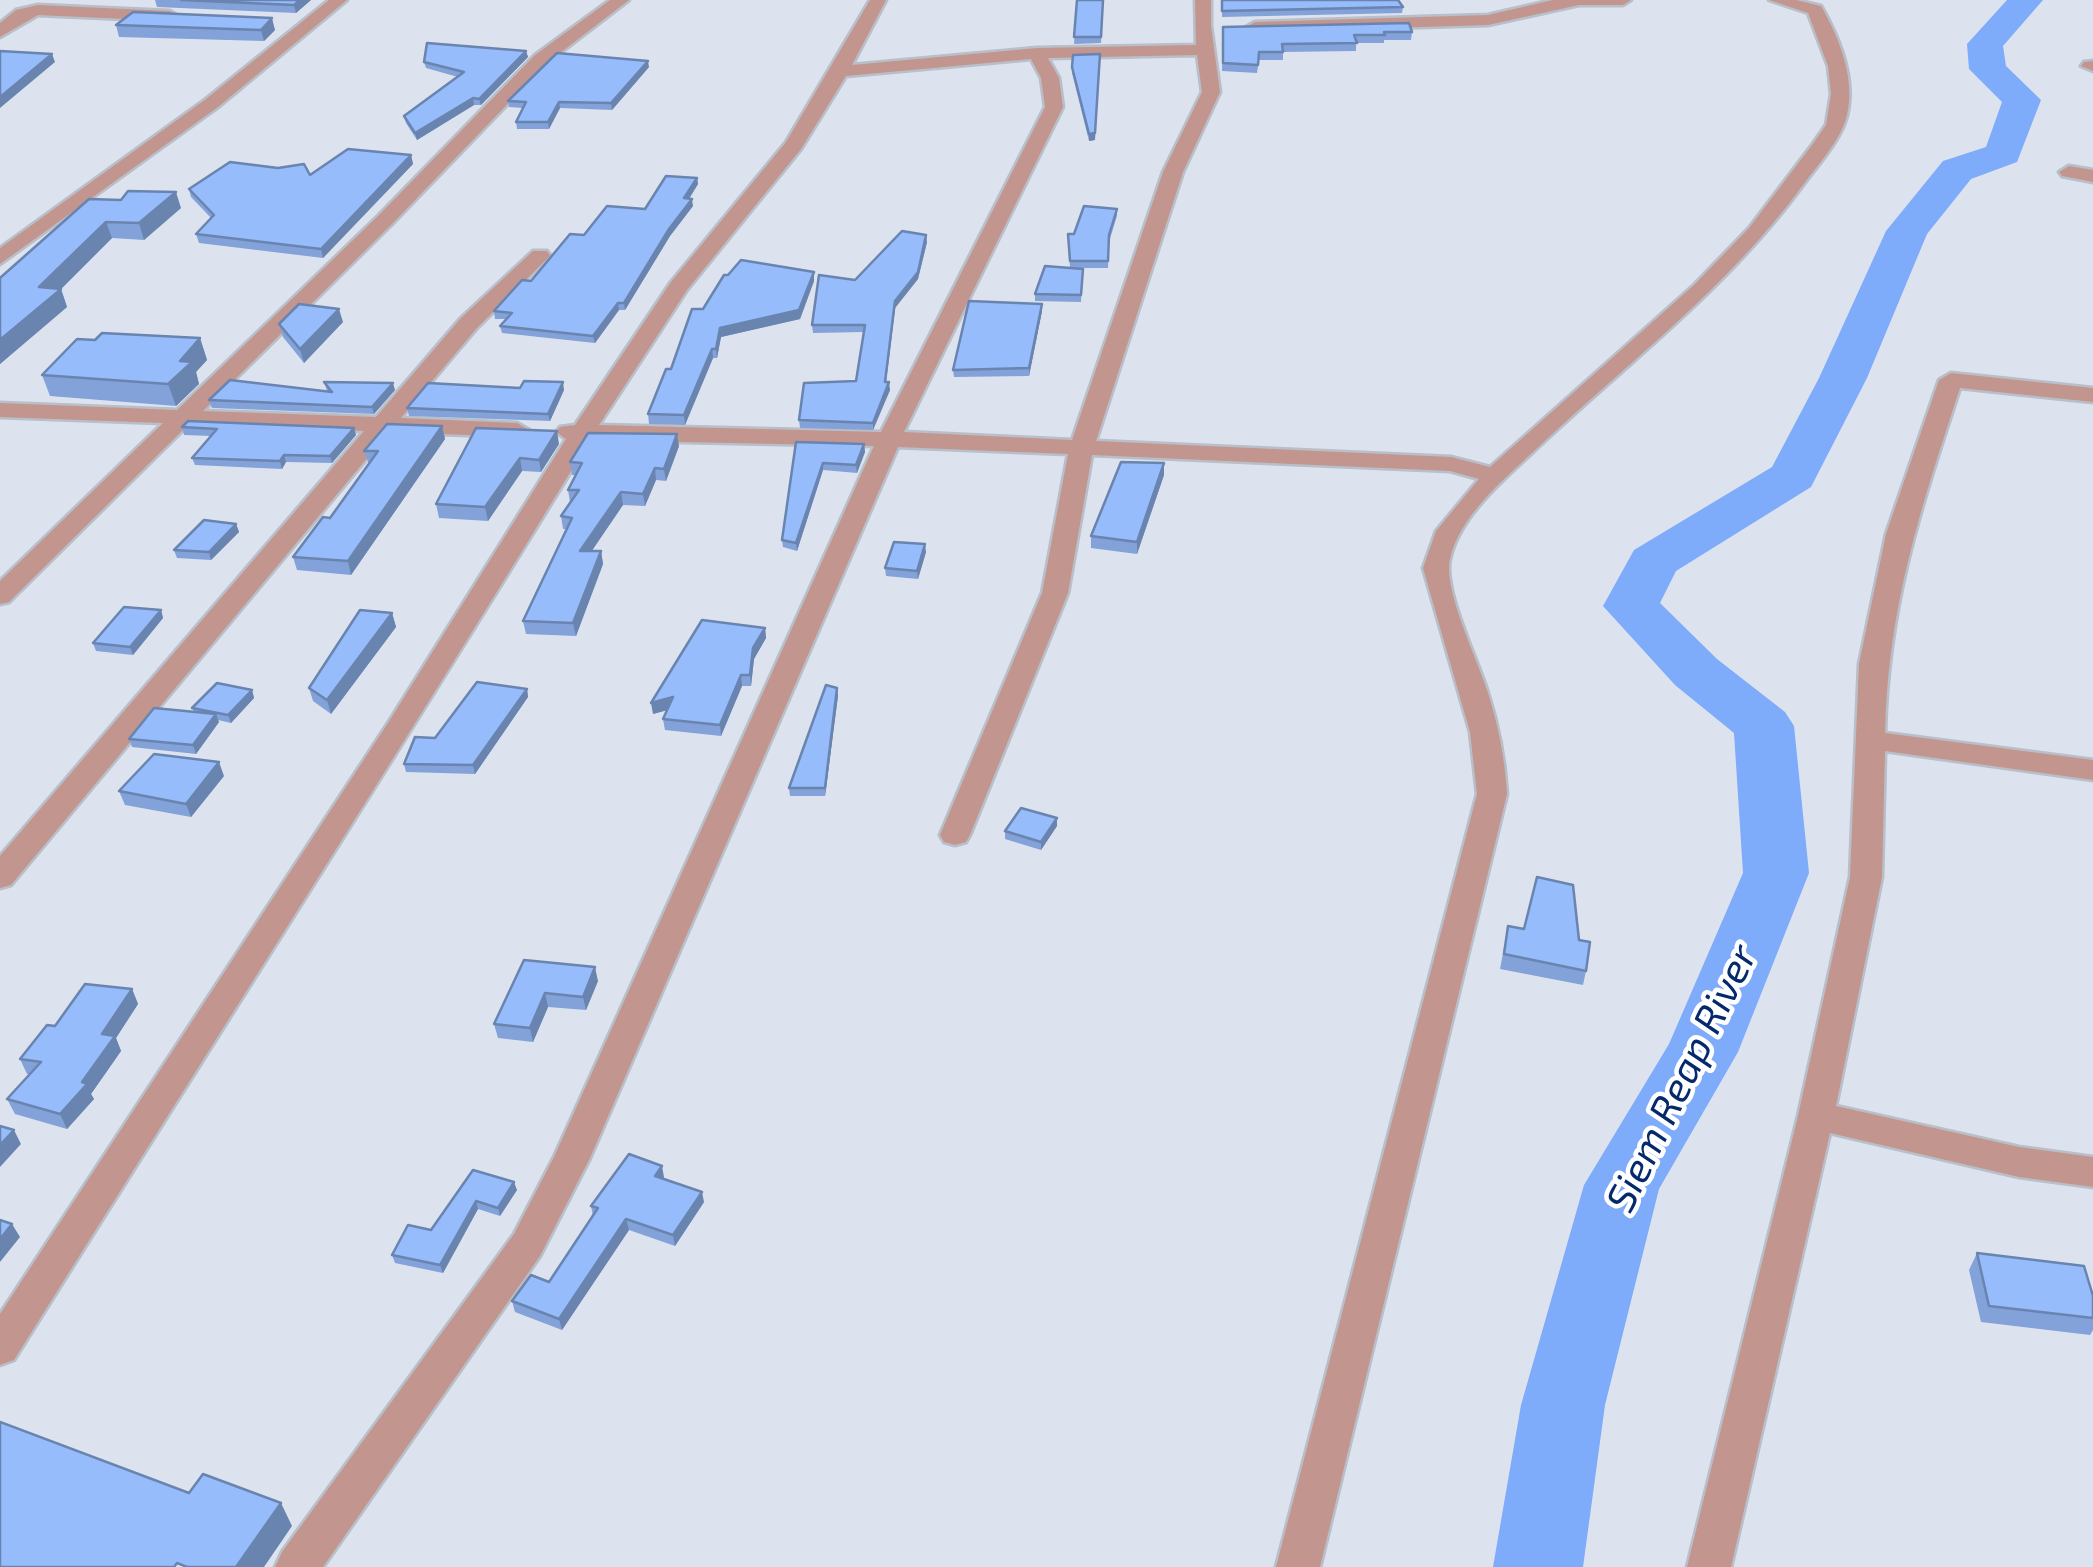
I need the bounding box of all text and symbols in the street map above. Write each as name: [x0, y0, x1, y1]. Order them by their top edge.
water label: Siem Reap River: [1597, 936, 1767, 1220]

